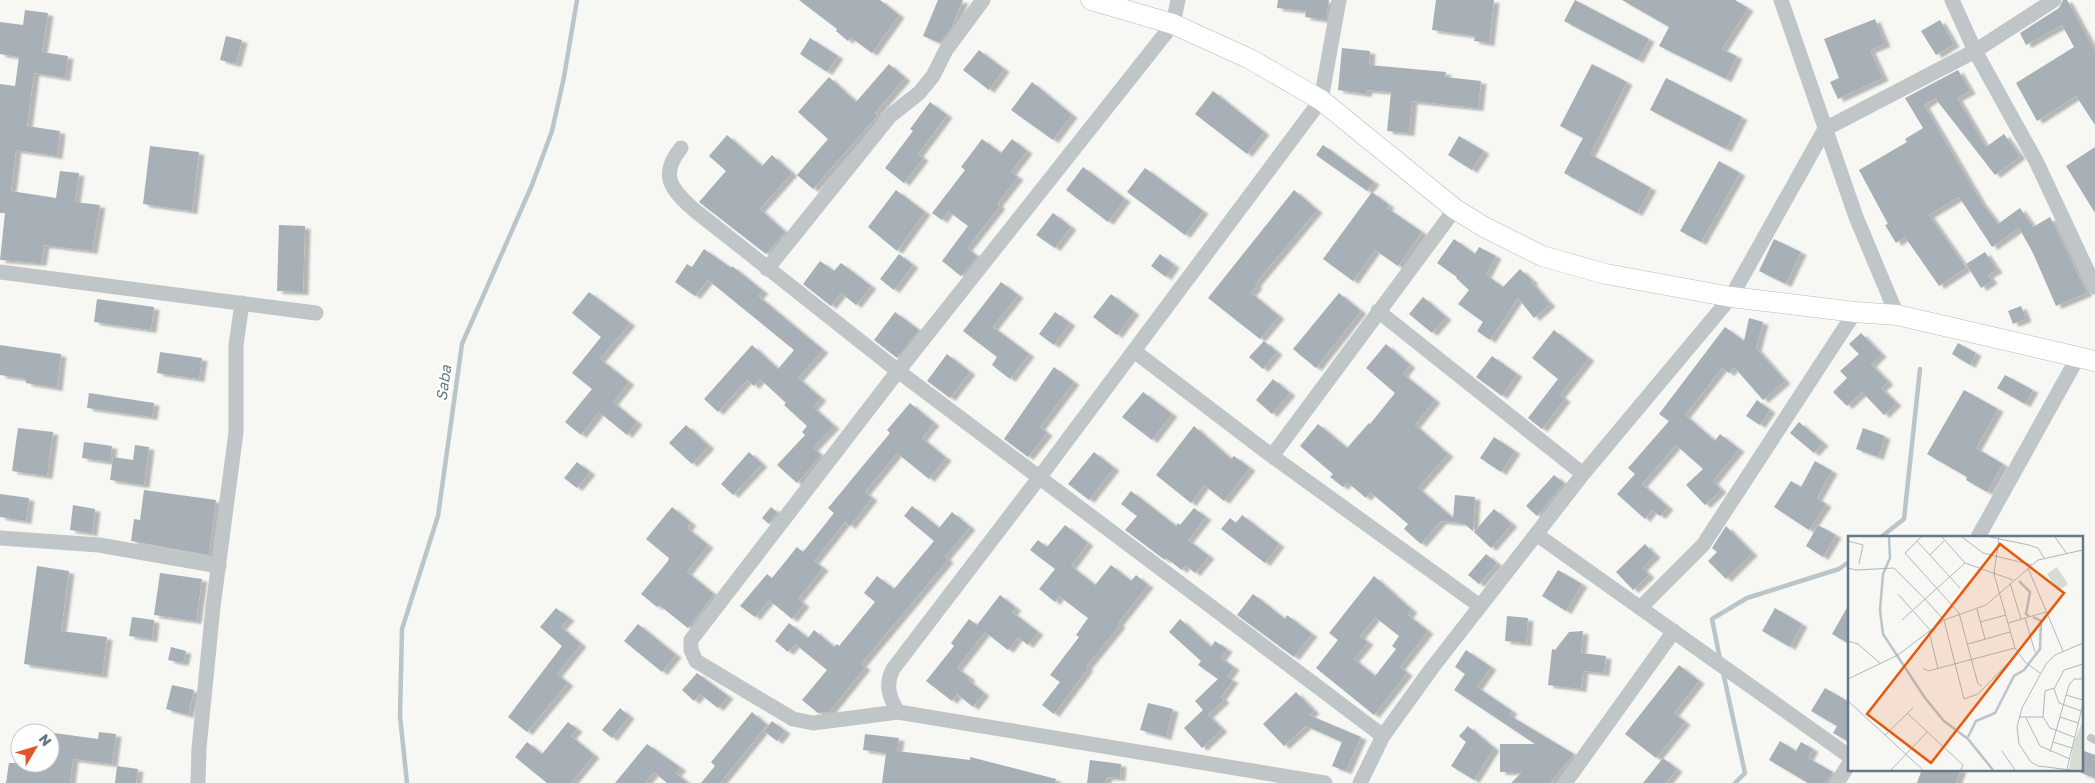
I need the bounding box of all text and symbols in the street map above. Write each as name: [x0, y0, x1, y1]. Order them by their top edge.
water label: Saba: [432, 363, 454, 402]
inset map: [1848, 536, 2082, 770]
north arrow: [10, 723, 60, 773]
text: N: [36, 730, 56, 749]

